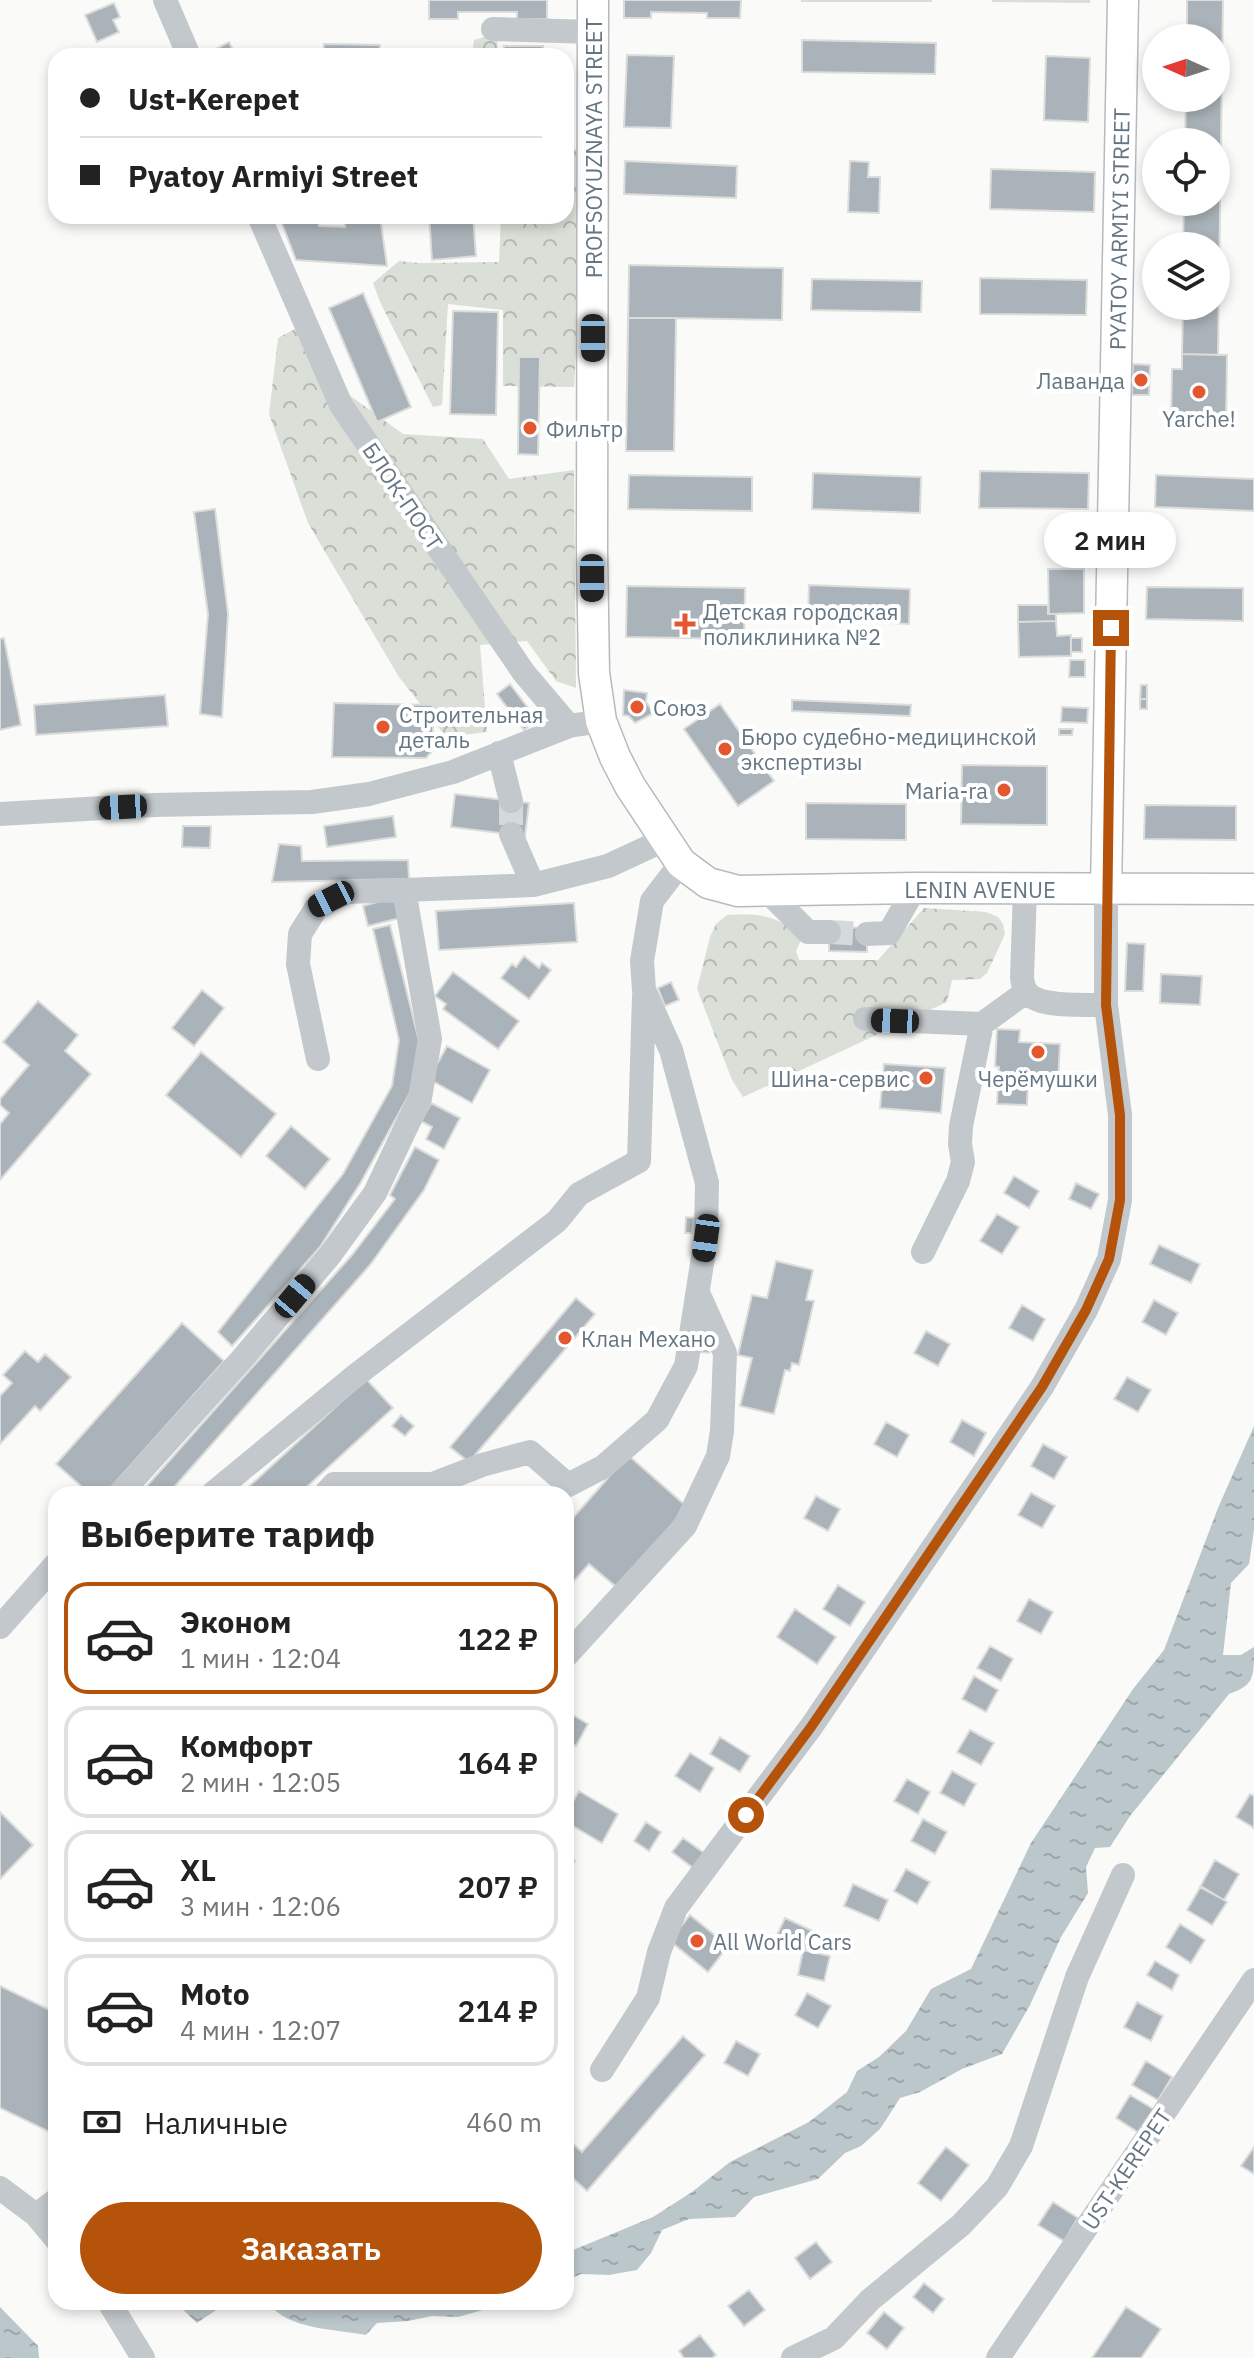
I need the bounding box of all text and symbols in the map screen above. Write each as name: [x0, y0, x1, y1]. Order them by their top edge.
street label: PROFSOYUZNAYA STREET: [579, 17, 608, 278]
north arrow: [1142, 24, 1230, 112]
map controls: [1142, 24, 1230, 320]
text: Ust-Kerepet: [128, 79, 299, 118]
street label: PYATOY ARMIYI STREET: [1102, 107, 1136, 350]
button: locate: [1142, 128, 1230, 216]
text: Pyatoy Armiyi Street: [128, 156, 418, 195]
button: layers: [1142, 232, 1230, 320]
car: [581, 314, 605, 362]
place label: Лаванда: [1036, 366, 1125, 395]
marker: Лаванда: [1132, 371, 1150, 389]
marker: Yarche!: [1190, 383, 1208, 401]
place label: Yarche!: [1162, 404, 1236, 433]
place label: Фильтр: [546, 414, 623, 443]
marker: Фильтр: [521, 419, 539, 437]
street label: БЛОК-ПОСТ: [356, 437, 450, 556]
callout: 2 мин: [1045, 512, 1177, 568]
text: 2 мин: [1074, 523, 1146, 557]
car: [580, 554, 604, 602]
place label: Детская городская поликлиника №2: [703, 597, 899, 651]
route end: [1093, 610, 1129, 646]
marker: Детская городская поликлиника №2: [674, 613, 696, 635]
place label: Союз: [653, 693, 707, 722]
marker: Союз: [628, 698, 646, 716]
place label: Строительная деталь: [399, 700, 544, 754]
marker: Строительная деталь: [374, 718, 392, 736]
place label: Бюро судебно-медицинской экспертизы: [741, 722, 1037, 776]
marker: Бюро судебно-медицинской экспертизы: [716, 740, 734, 758]
place label: Maria-ra: [905, 776, 988, 805]
marker: Maria-ra: [995, 781, 1013, 799]
car: [98, 794, 148, 820]
street label: LENIN AVENUE: [904, 875, 1056, 904]
car: [304, 877, 358, 921]
car: [871, 1008, 919, 1034]
marker: Черёмушки: [1029, 1043, 1047, 1061]
place label: Шина-сервис: [770, 1064, 910, 1093]
place label: Черёмушки: [978, 1064, 1098, 1093]
marker: Шина-сервис: [917, 1069, 935, 1087]
car: [691, 1213, 721, 1263]
car: [270, 1270, 320, 1322]
place label: Клан Механо: [581, 1324, 716, 1353]
marker: Клан Механо: [556, 1329, 574, 1347]
text: Выберите тариф: [80, 1510, 375, 1557]
icon: car: [84, 1602, 156, 1674]
text: Эконом: [180, 1602, 291, 1641]
text: 122 ₽: [457, 1619, 538, 1658]
text: 1 мин · 12:04: [180, 1641, 341, 1675]
icon: car: [84, 1726, 156, 1798]
text: Комфорт: [180, 1726, 313, 1765]
text: 164 ₽: [457, 1743, 538, 1782]
text: 2 мин · 12:05: [180, 1765, 341, 1799]
route start: [728, 1797, 764, 1833]
icon: car: [84, 1850, 156, 1922]
text: XL: [180, 1850, 216, 1889]
text: 207 ₽: [457, 1867, 538, 1906]
text: 3 мин · 12:06: [180, 1889, 341, 1923]
place label: All World Cars: [713, 1927, 852, 1956]
marker: All World Cars: [688, 1932, 706, 1950]
icon: car: [84, 1974, 156, 2046]
text: Moto: [180, 1974, 250, 2013]
text: 214 ₽: [457, 1991, 538, 2030]
text: 4 мин · 12:07: [180, 2013, 341, 2047]
icon: cash: [80, 2100, 124, 2144]
street label: UST-KEREPET: [1075, 2102, 1177, 2235]
text: Наличные: [144, 2103, 288, 2142]
text: 460 m: [466, 2105, 542, 2139]
button: Заказать: [80, 2202, 542, 2294]

